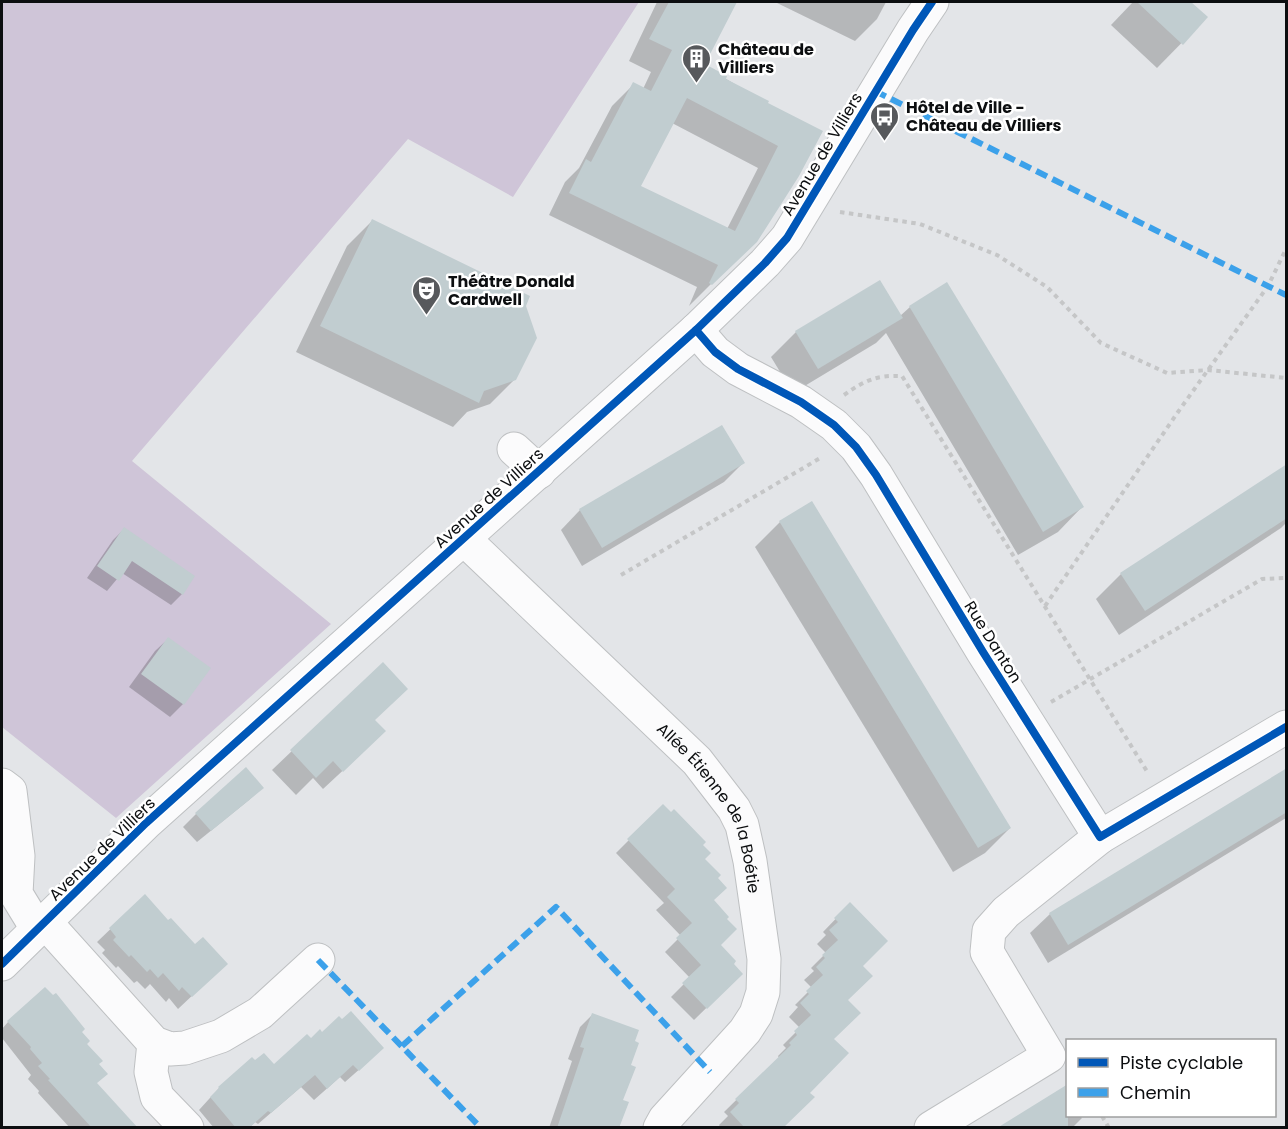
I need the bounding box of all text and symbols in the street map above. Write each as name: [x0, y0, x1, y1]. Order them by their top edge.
place label: Château de Villiers: [718, 38, 814, 79]
building icon: Château de Villiers: [681, 42, 713, 84]
street label: Avenue de Villiers: [776, 88, 868, 220]
place label: Hôtel de Ville - Château de Villiers: [906, 96, 1062, 137]
bus stop icon: Hôtel de Ville - Château de Villiers: [869, 100, 901, 142]
place label: Théâtre Donald Cardwell: [448, 270, 575, 311]
theatre icon: Théâtre Donald Cardwell: [411, 274, 443, 316]
street label: Avenue de Villiers: [429, 443, 549, 553]
street label: Rue Danton: [959, 597, 1027, 687]
street label: Allée Étienne de la Boétie: [652, 717, 766, 895]
street label: Avenue de Villiers: [44, 792, 160, 906]
legend: [1066, 1039, 1276, 1117]
text: Piste cyclable: [1120, 1050, 1243, 1075]
text: Chemin: [1120, 1080, 1191, 1105]

